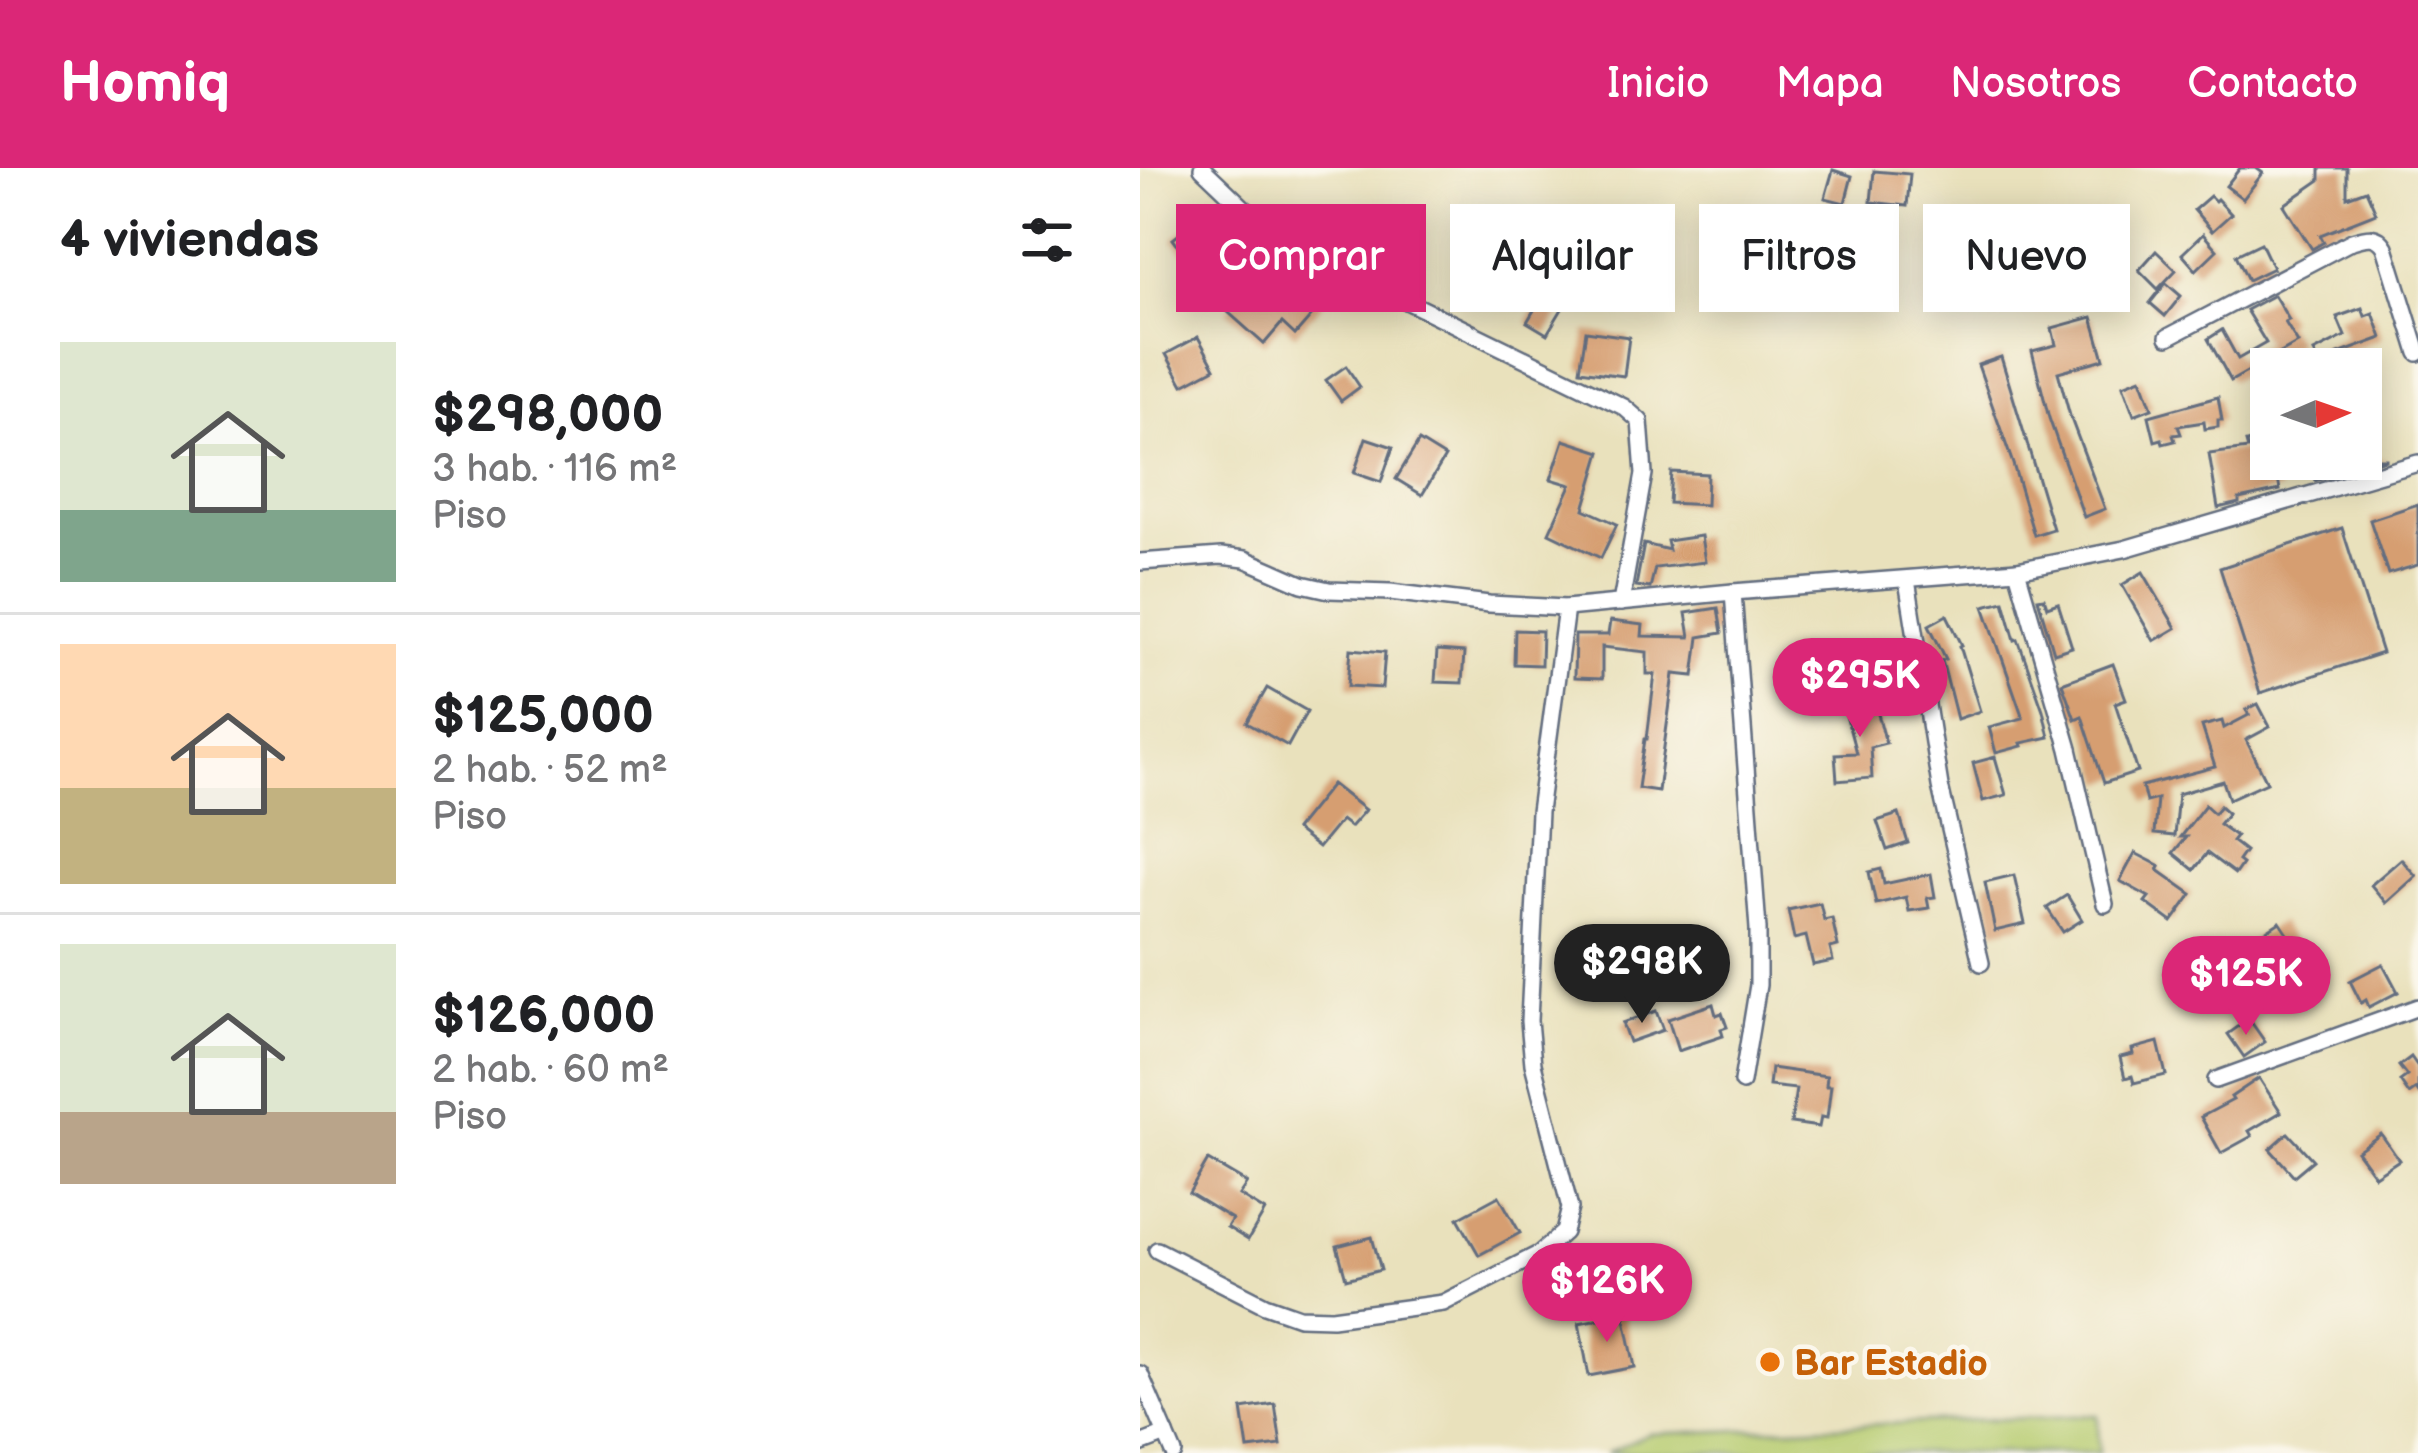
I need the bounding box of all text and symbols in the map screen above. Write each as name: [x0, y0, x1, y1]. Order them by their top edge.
text: Homiq: [60, 50, 230, 118]
text: Inicio: [1607, 59, 1710, 110]
text: Mapa: [1776, 59, 1884, 110]
text: Nosotros: [1950, 59, 2121, 110]
text: Contacto: [2187, 59, 2358, 110]
chip: Comprar: [1176, 204, 1426, 312]
chip: Alquilar: [1450, 204, 1675, 312]
chip: Filtros: [1699, 204, 1899, 312]
chip: Nuevo: [1923, 204, 2130, 312]
icon: filters: [1014, 207, 1080, 273]
text: 4 viviendas: [60, 210, 319, 271]
north arrow: [2250, 348, 2382, 480]
map controls: [2250, 348, 2382, 480]
text: $298,000: [432, 385, 663, 446]
icon: home: [156, 390, 300, 534]
text: 3 hab. · 116 m²: [432, 446, 677, 493]
text: Piso: [432, 493, 507, 540]
pin: $295K: [1776, 638, 1944, 740]
text: $295K: [1800, 653, 1920, 700]
text: $125,000: [432, 686, 654, 747]
icon: home: [156, 692, 300, 836]
text: 2 hab. · 52 m²: [432, 747, 668, 794]
text: Piso: [432, 794, 507, 841]
pin: $298K: [1558, 924, 1726, 1026]
pin: $125K: [2162, 936, 2330, 1038]
text: $298K: [1581, 939, 1703, 986]
text: $125K: [2189, 951, 2303, 998]
text: $126,000: [432, 986, 655, 1047]
icon: home: [156, 992, 300, 1136]
text: 2 hab. · 60 m²: [432, 1047, 669, 1094]
text: Piso: [432, 1094, 507, 1141]
pin: $126K: [1523, 1243, 1691, 1345]
text: $126K: [1549, 1258, 1665, 1305]
place label: Bar Estadio: [1794, 1343, 1988, 1386]
marker: Bar Estadio: [1757, 1349, 1783, 1375]

